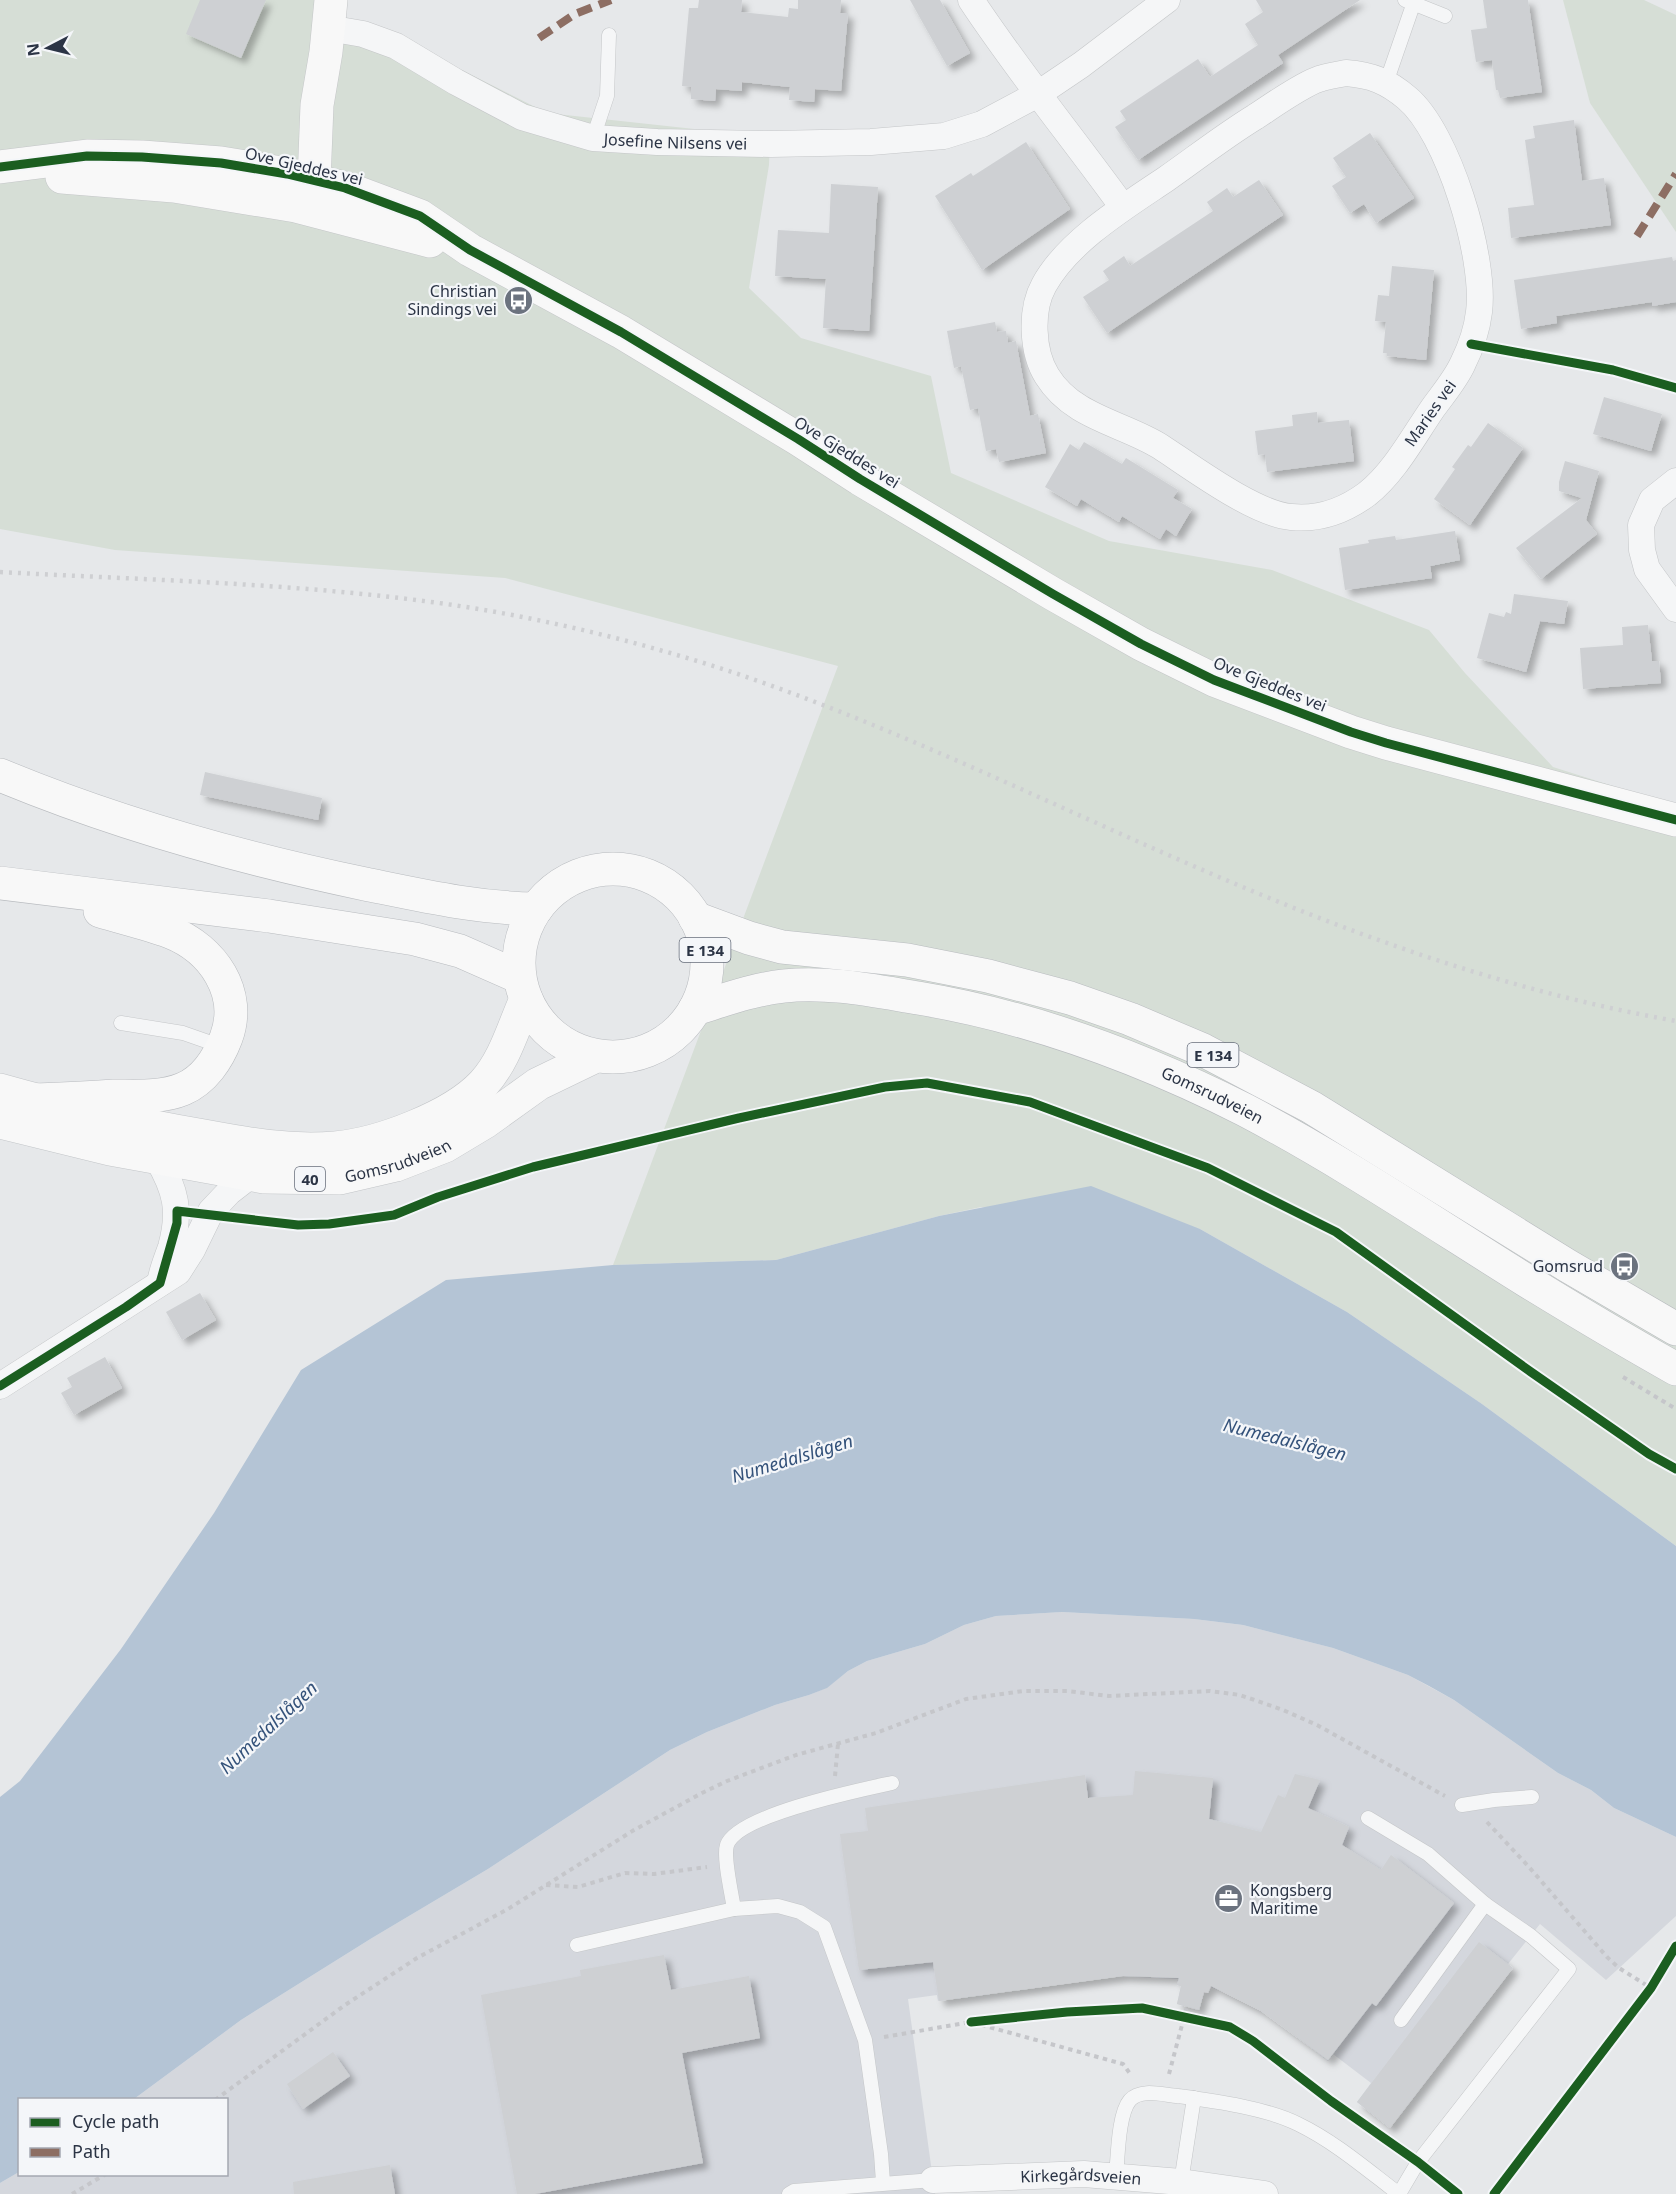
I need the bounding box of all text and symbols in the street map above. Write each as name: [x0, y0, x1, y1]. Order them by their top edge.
north arrow: [18, 18, 78, 78]
text: N: [21, 42, 45, 58]
street label: Josefine Nilsens vei: [601, 128, 748, 155]
street label: Ove Gjeddes vei: [243, 142, 365, 190]
place label: Christian Sindings vei: [407, 280, 497, 320]
bus stop icon: Christian Sindings vei: [502, 284, 534, 316]
street label: Maries vei: [1399, 375, 1461, 451]
street label: Ove Gjeddes vei: [790, 411, 904, 493]
street label: Ove Gjeddes vei: [1210, 651, 1330, 717]
road number: E 134: [680, 938, 730, 962]
road number: E 134: [1188, 1043, 1238, 1067]
street label: Gomsrudveien: [1158, 1061, 1267, 1129]
street label: Gomsrudveien: [342, 1134, 455, 1188]
road number: 40: [295, 1167, 325, 1191]
bus stop icon: Gomsrud: [1608, 1250, 1640, 1282]
place label: Gomsrud: [1533, 1255, 1603, 1277]
water label: Numedalslågen: [1221, 1412, 1349, 1466]
water label: Numedalslågen: [728, 1428, 856, 1488]
water label: Numedalslågen: [214, 1675, 322, 1779]
place label: Kongsberg Maritime: [1250, 1879, 1332, 1919]
office icon: Kongsberg Maritime: [1213, 1883, 1245, 1915]
legend: [18, 2098, 228, 2176]
text: Cycle path: [72, 2109, 159, 2133]
text: Path: [72, 2139, 111, 2163]
street label: Kirkegårdsveien: [1020, 2163, 1142, 2190]

